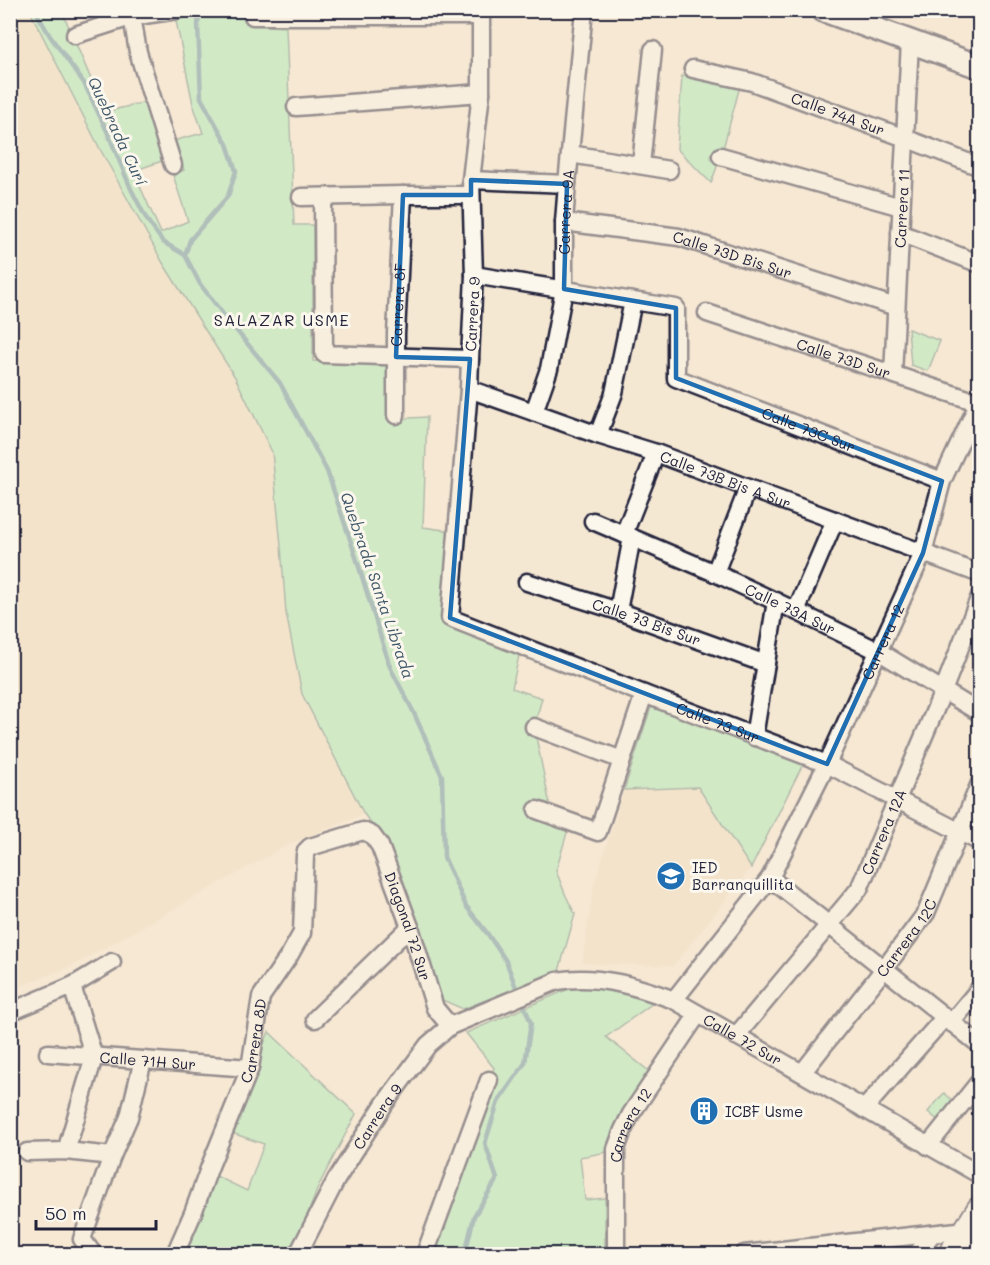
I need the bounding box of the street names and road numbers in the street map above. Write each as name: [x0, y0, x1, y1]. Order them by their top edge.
street label: Calle 74A Sur: [788, 87, 888, 140]
street label: Carrera 9A: [554, 168, 578, 255]
street label: Carrera 11: [889, 168, 914, 248]
street label: Calle 73D Bis Sur: [672, 226, 795, 283]
street label: Carrera 8F: [386, 263, 410, 347]
street label: Carrera 9: [460, 276, 484, 352]
street label: Calle 73D Sur: [794, 333, 894, 383]
street label: Calle 73C Sur: [759, 402, 858, 457]
street label: Calle 73B Bis A Sur: [657, 445, 794, 513]
street label: Calle 73A Sur: [742, 578, 839, 639]
street label: Calle 73 Bis Sur: [590, 593, 704, 650]
street label: Carrera 12: [857, 601, 909, 683]
street label: Calle 73 Sur: [673, 697, 763, 747]
street label: Carrera 12A: [856, 786, 910, 878]
street label: Diagonal 72 Sur: [380, 869, 436, 983]
street label: Carrera 12C: [872, 895, 941, 981]
street label: Carrera 8D: [235, 997, 271, 1086]
street label: Calle 72 Sur: [700, 1009, 786, 1070]
street label: Calle 71H Sur: [99, 1047, 197, 1074]
street label: Carrera 9: [348, 1079, 406, 1153]
street label: Carrera 12: [606, 1084, 656, 1163]

